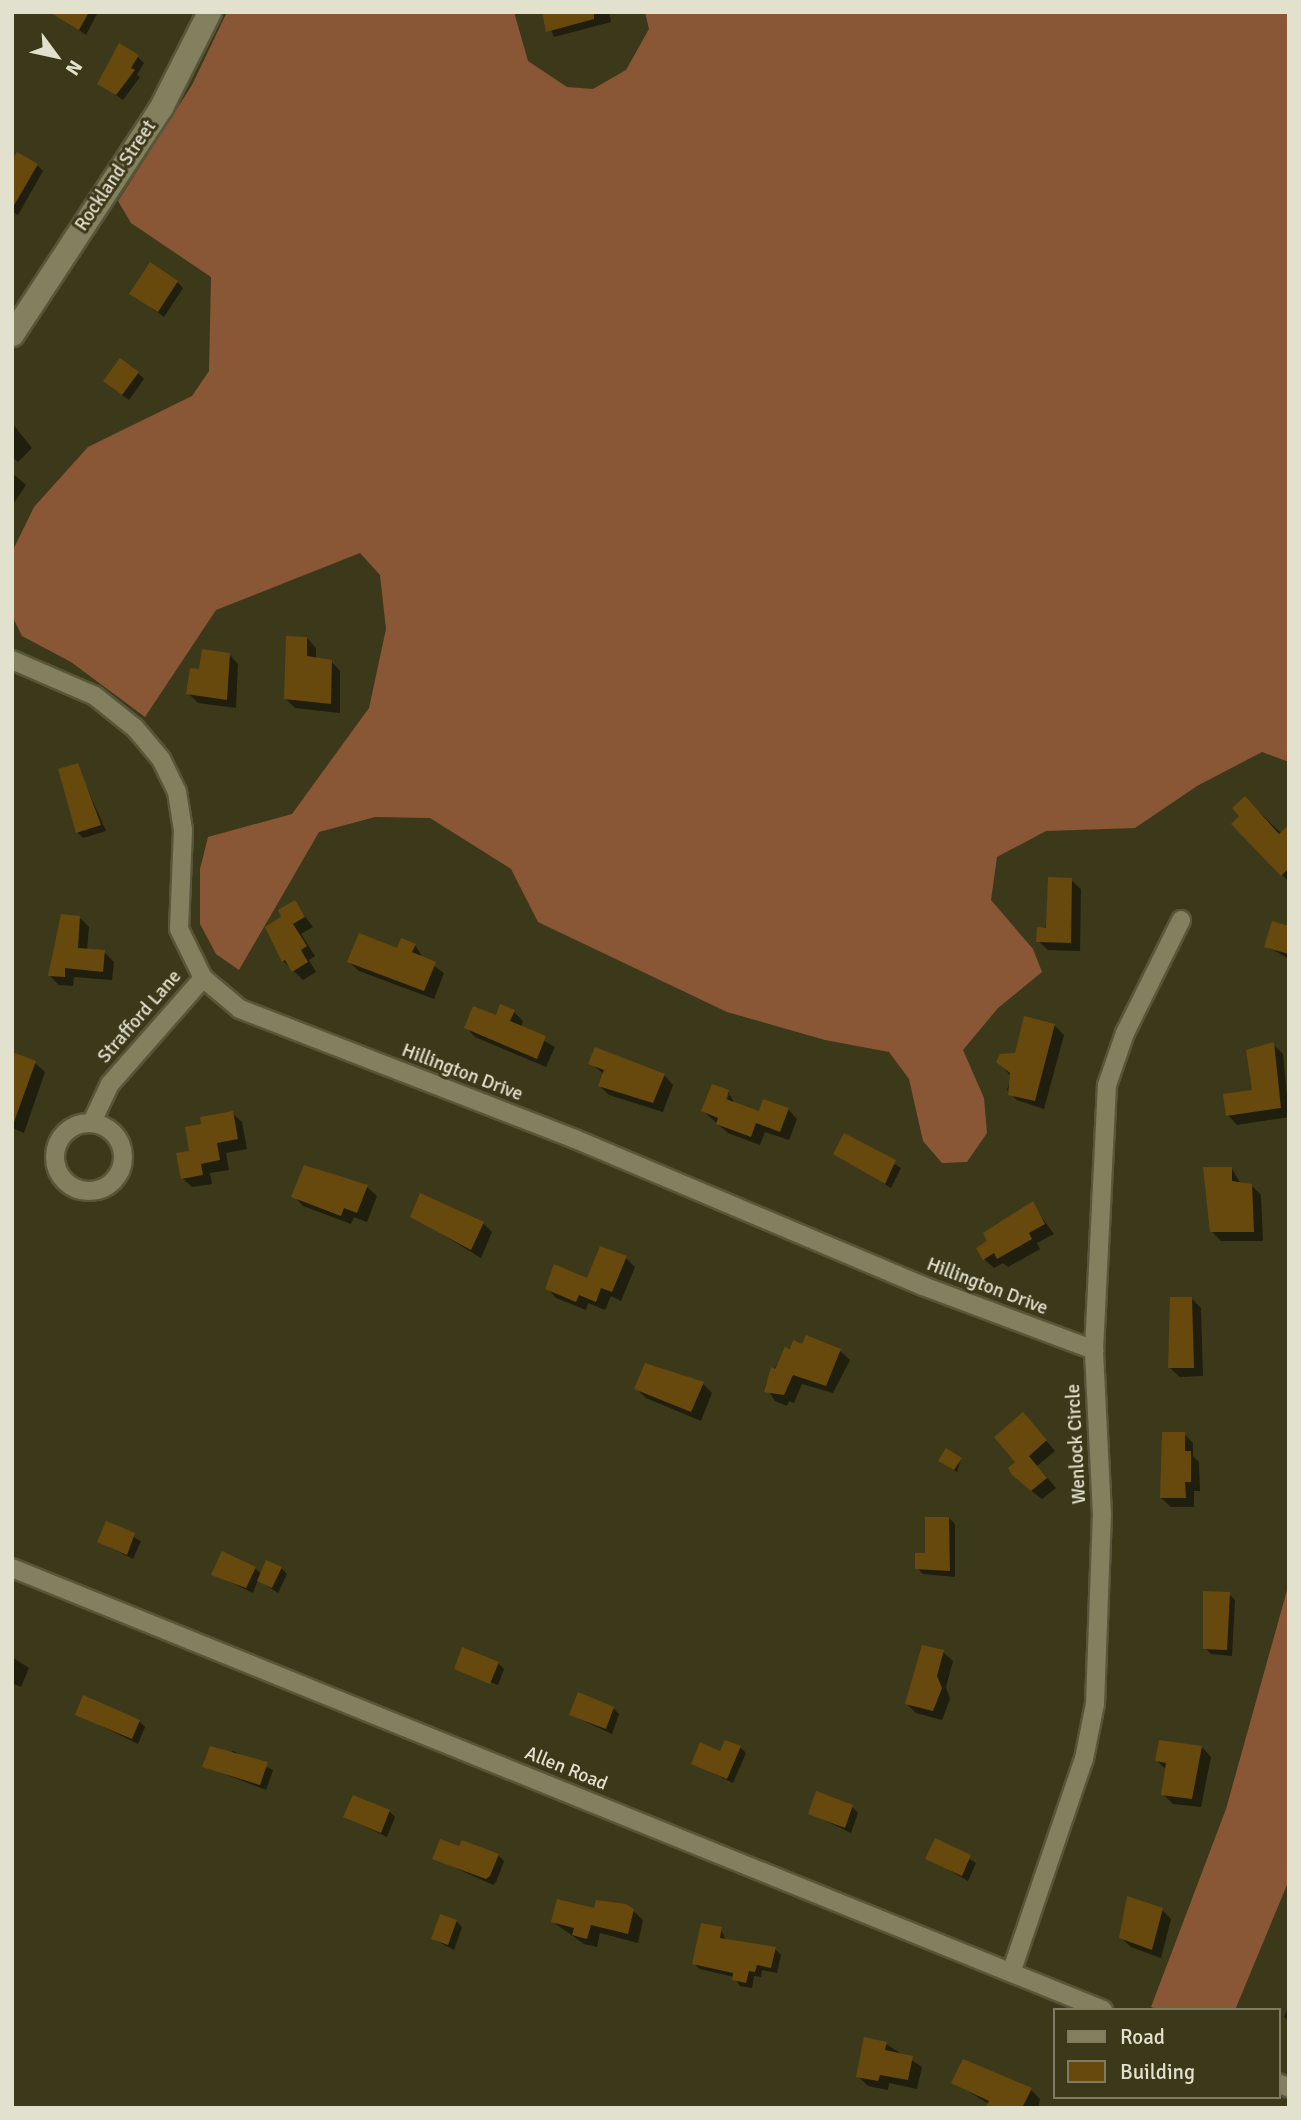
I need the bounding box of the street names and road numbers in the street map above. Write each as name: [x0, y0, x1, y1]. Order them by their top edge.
street label: Rockland Street: [71, 116, 161, 236]
street label: Strafford Lane: [93, 966, 187, 1068]
street label: Hillington Drive: [398, 1039, 526, 1107]
street label: Hillington Drive: [923, 1253, 1051, 1321]
street label: Wenlock Circle: [1062, 1383, 1092, 1505]
street label: Allen Road: [521, 1742, 611, 1796]

